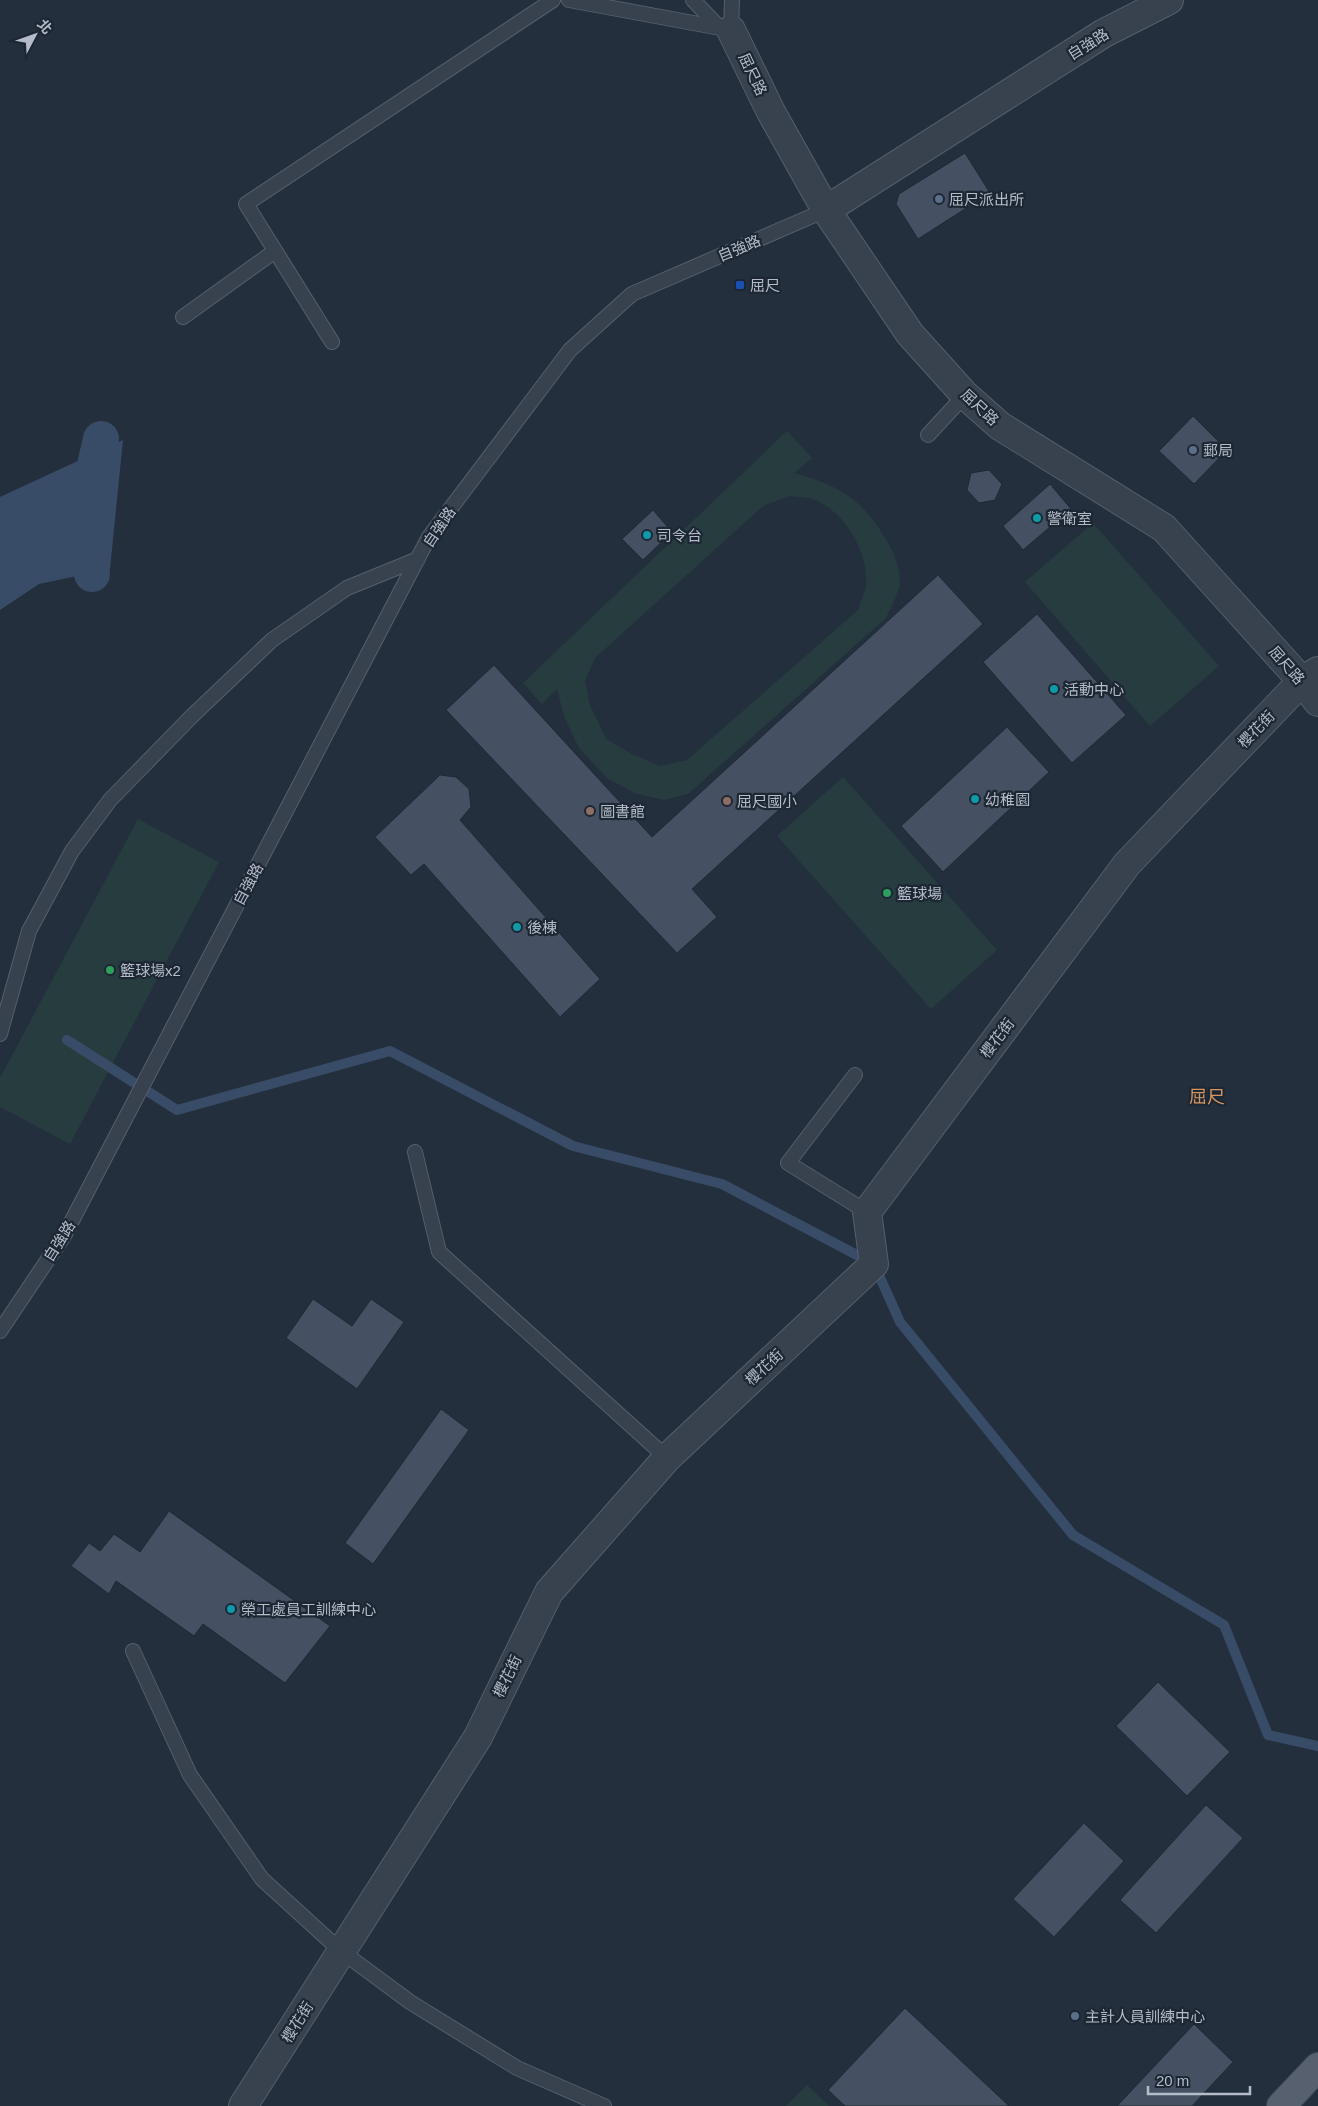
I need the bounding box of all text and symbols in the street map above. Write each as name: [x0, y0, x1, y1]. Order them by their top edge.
north arrow: [10, 10, 60, 60]
text: 北: [34, 16, 55, 37]
street label: 自強路: [1064, 25, 1112, 63]
street label: 屈尺路: [735, 50, 771, 98]
place label: 屈尺派出所: [949, 191, 1024, 208]
marker: 屈尺派出所: [933, 193, 945, 205]
street label: 自強路: [715, 231, 763, 265]
place label: 屈尺: [750, 277, 780, 294]
marker: 屈尺: [734, 279, 746, 291]
street label: 屈尺路: [958, 385, 1002, 429]
place label: 郵局: [1203, 442, 1233, 459]
marker: 郵局: [1187, 444, 1199, 456]
street label: 自強路: [419, 504, 459, 550]
place label: 警衛室: [1047, 510, 1092, 527]
marker: 警衛室: [1031, 512, 1043, 524]
place label: 司令台: [657, 527, 702, 544]
marker: 司令台: [641, 529, 653, 541]
street label: 屈尺路: [1266, 642, 1308, 688]
place label: 活動中心: [1064, 681, 1124, 698]
marker: 活動中心: [1048, 683, 1060, 695]
street label: 櫻花街: [1234, 707, 1278, 751]
place label: 幼稚園: [985, 791, 1030, 808]
place label: 屈尺國小: [737, 793, 797, 810]
marker: 幼稚園: [969, 793, 981, 805]
marker: 屈尺國小: [721, 795, 733, 807]
place label: 圖書館: [600, 803, 645, 820]
marker: 圖書館: [584, 805, 596, 817]
street label: 自強路: [230, 860, 266, 908]
place label: 籃球場: [897, 885, 942, 902]
marker: 籃球場: [881, 887, 893, 899]
place label: 後棟: [527, 919, 557, 936]
marker: 後棟: [511, 921, 523, 933]
place label: 籃球場x2: [120, 962, 181, 979]
marker: 籃球場x2: [104, 964, 116, 976]
street label: 櫻花街: [977, 1015, 1017, 1061]
district label: 屈尺: [1189, 1087, 1225, 1107]
street label: 自強路: [40, 1217, 78, 1265]
street label: 櫻花街: [742, 1345, 786, 1389]
place label: 榮工處員工訓練中心: [241, 1601, 376, 1618]
marker: 榮工處員工訓練中心: [225, 1603, 237, 1615]
street label: 櫻花街: [489, 1652, 525, 1700]
street label: 櫻花街: [278, 1998, 316, 2046]
place label: 主計人員訓練中心: [1085, 2008, 1205, 2025]
marker: 主計人員訓練中心: [1069, 2010, 1081, 2022]
scale bar: [1148, 2064, 1250, 2096]
text: 20 m: [1156, 2072, 1189, 2089]

